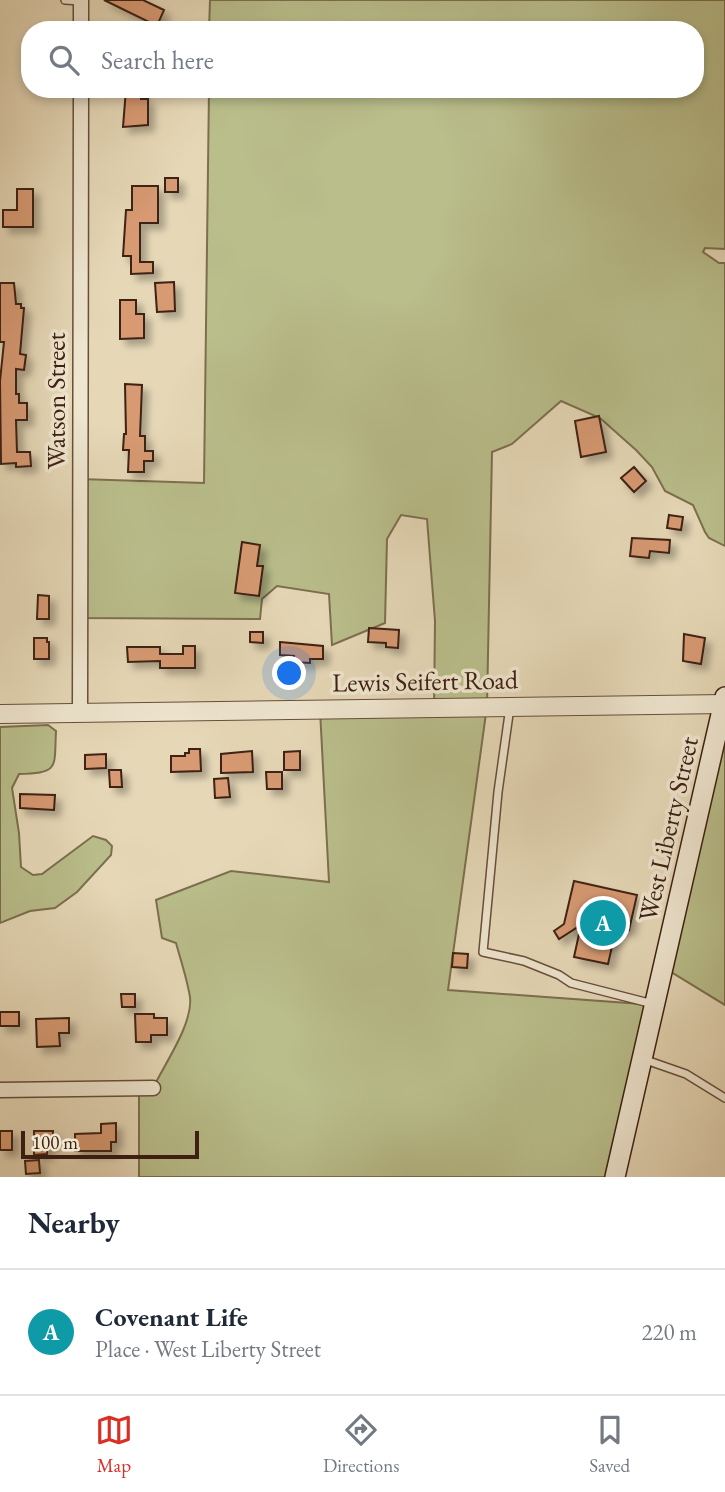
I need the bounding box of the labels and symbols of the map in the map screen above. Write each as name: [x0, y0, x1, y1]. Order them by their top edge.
street label: Watson Street: [39, 332, 73, 470]
your location: [272, 656, 306, 690]
street label: Lewis Seifert Road: [332, 662, 519, 700]
street label: West Liberty Street: [630, 733, 706, 925]
pin: A: [580, 897, 626, 949]
scale bar: [21, 1128, 200, 1160]

